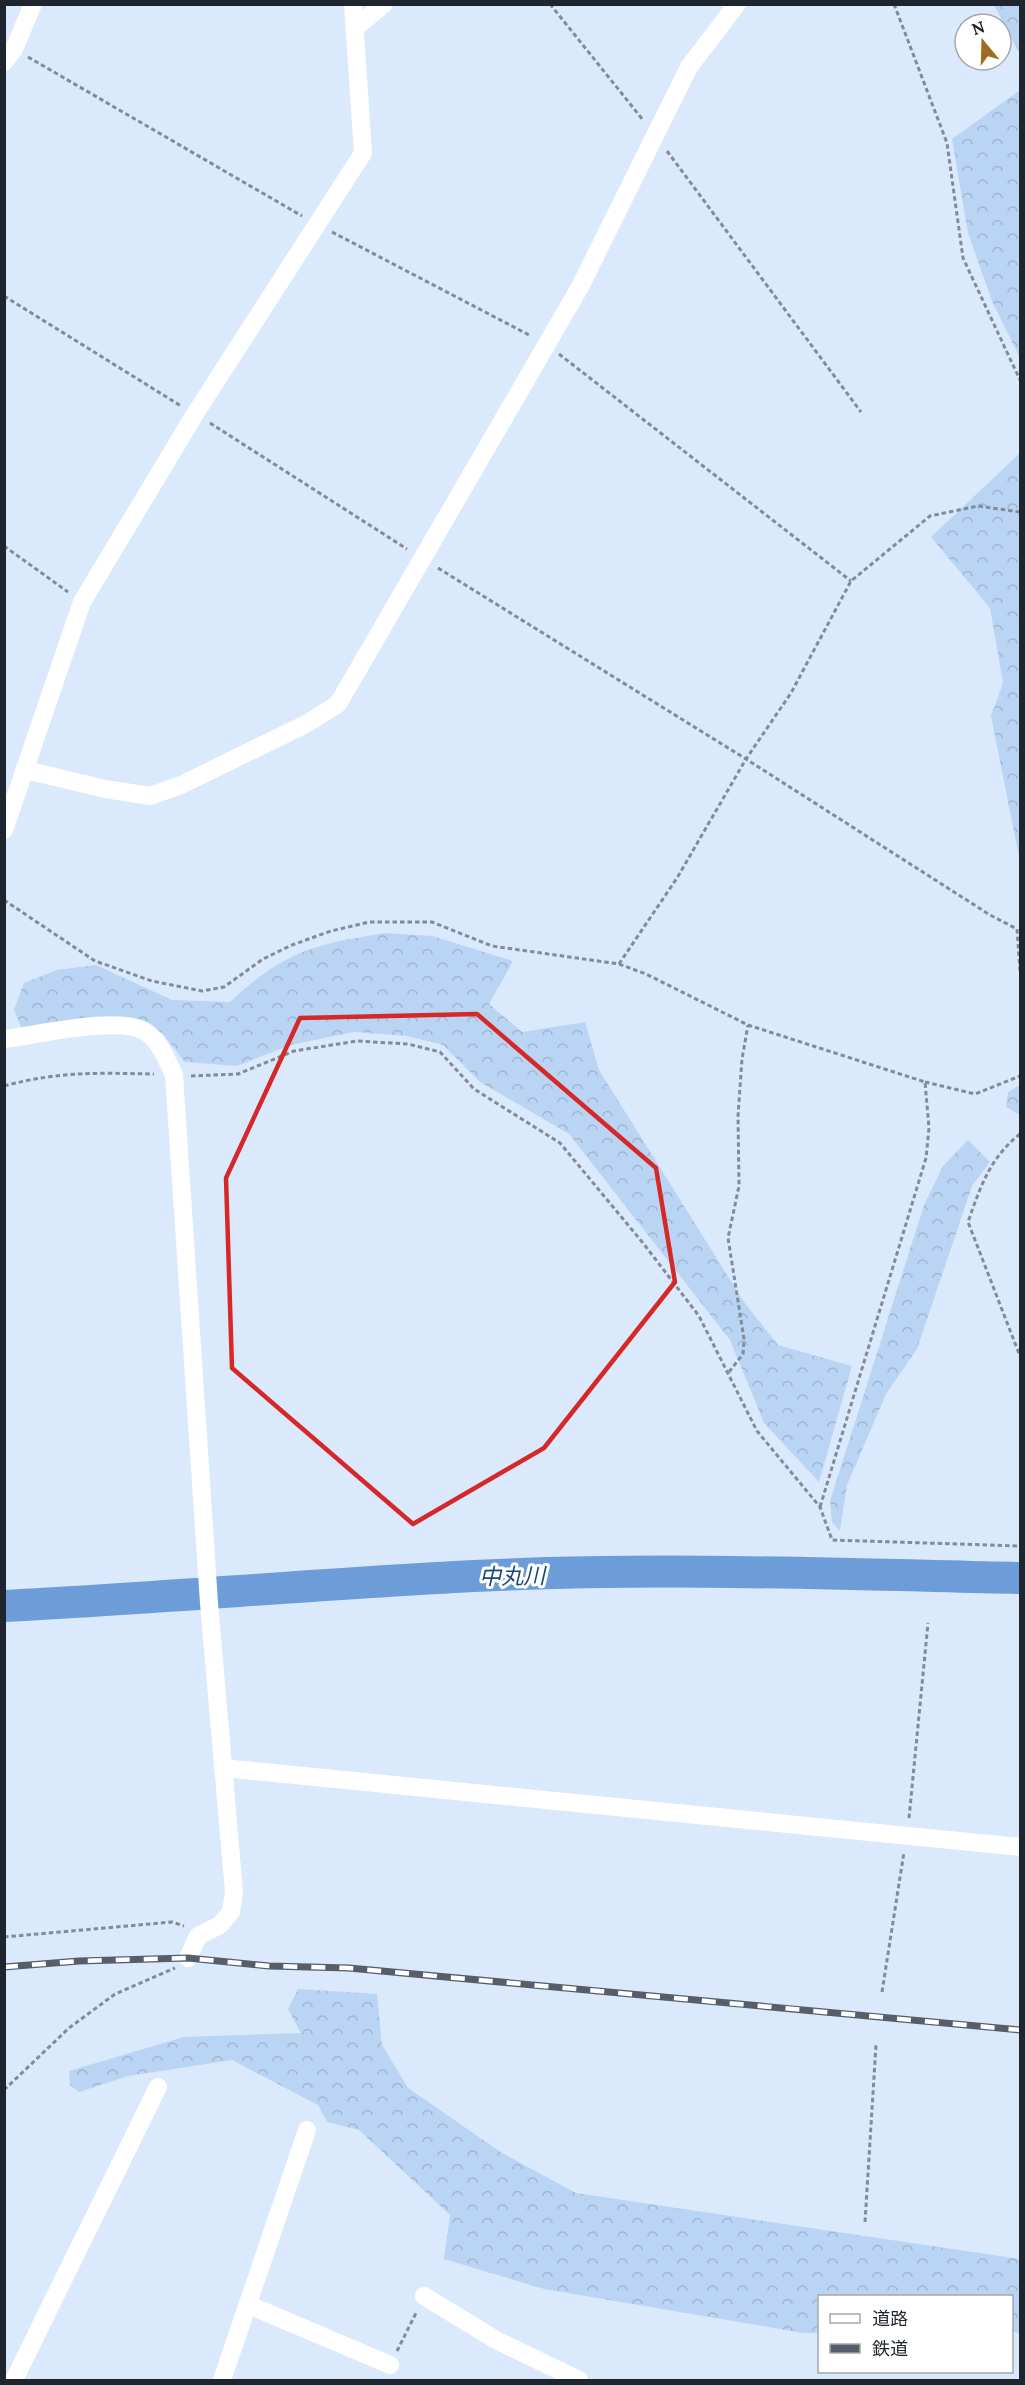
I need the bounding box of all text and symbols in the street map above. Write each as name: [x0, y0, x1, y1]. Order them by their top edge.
north arrow: [953, 12, 1013, 72]
text: N: [969, 16, 987, 39]
water label: 中丸川: [479, 1561, 547, 1591]
legend: [818, 2295, 1013, 2373]
text: 道路: [872, 2307, 908, 2330]
text: 鉄道: [872, 2337, 908, 2360]

